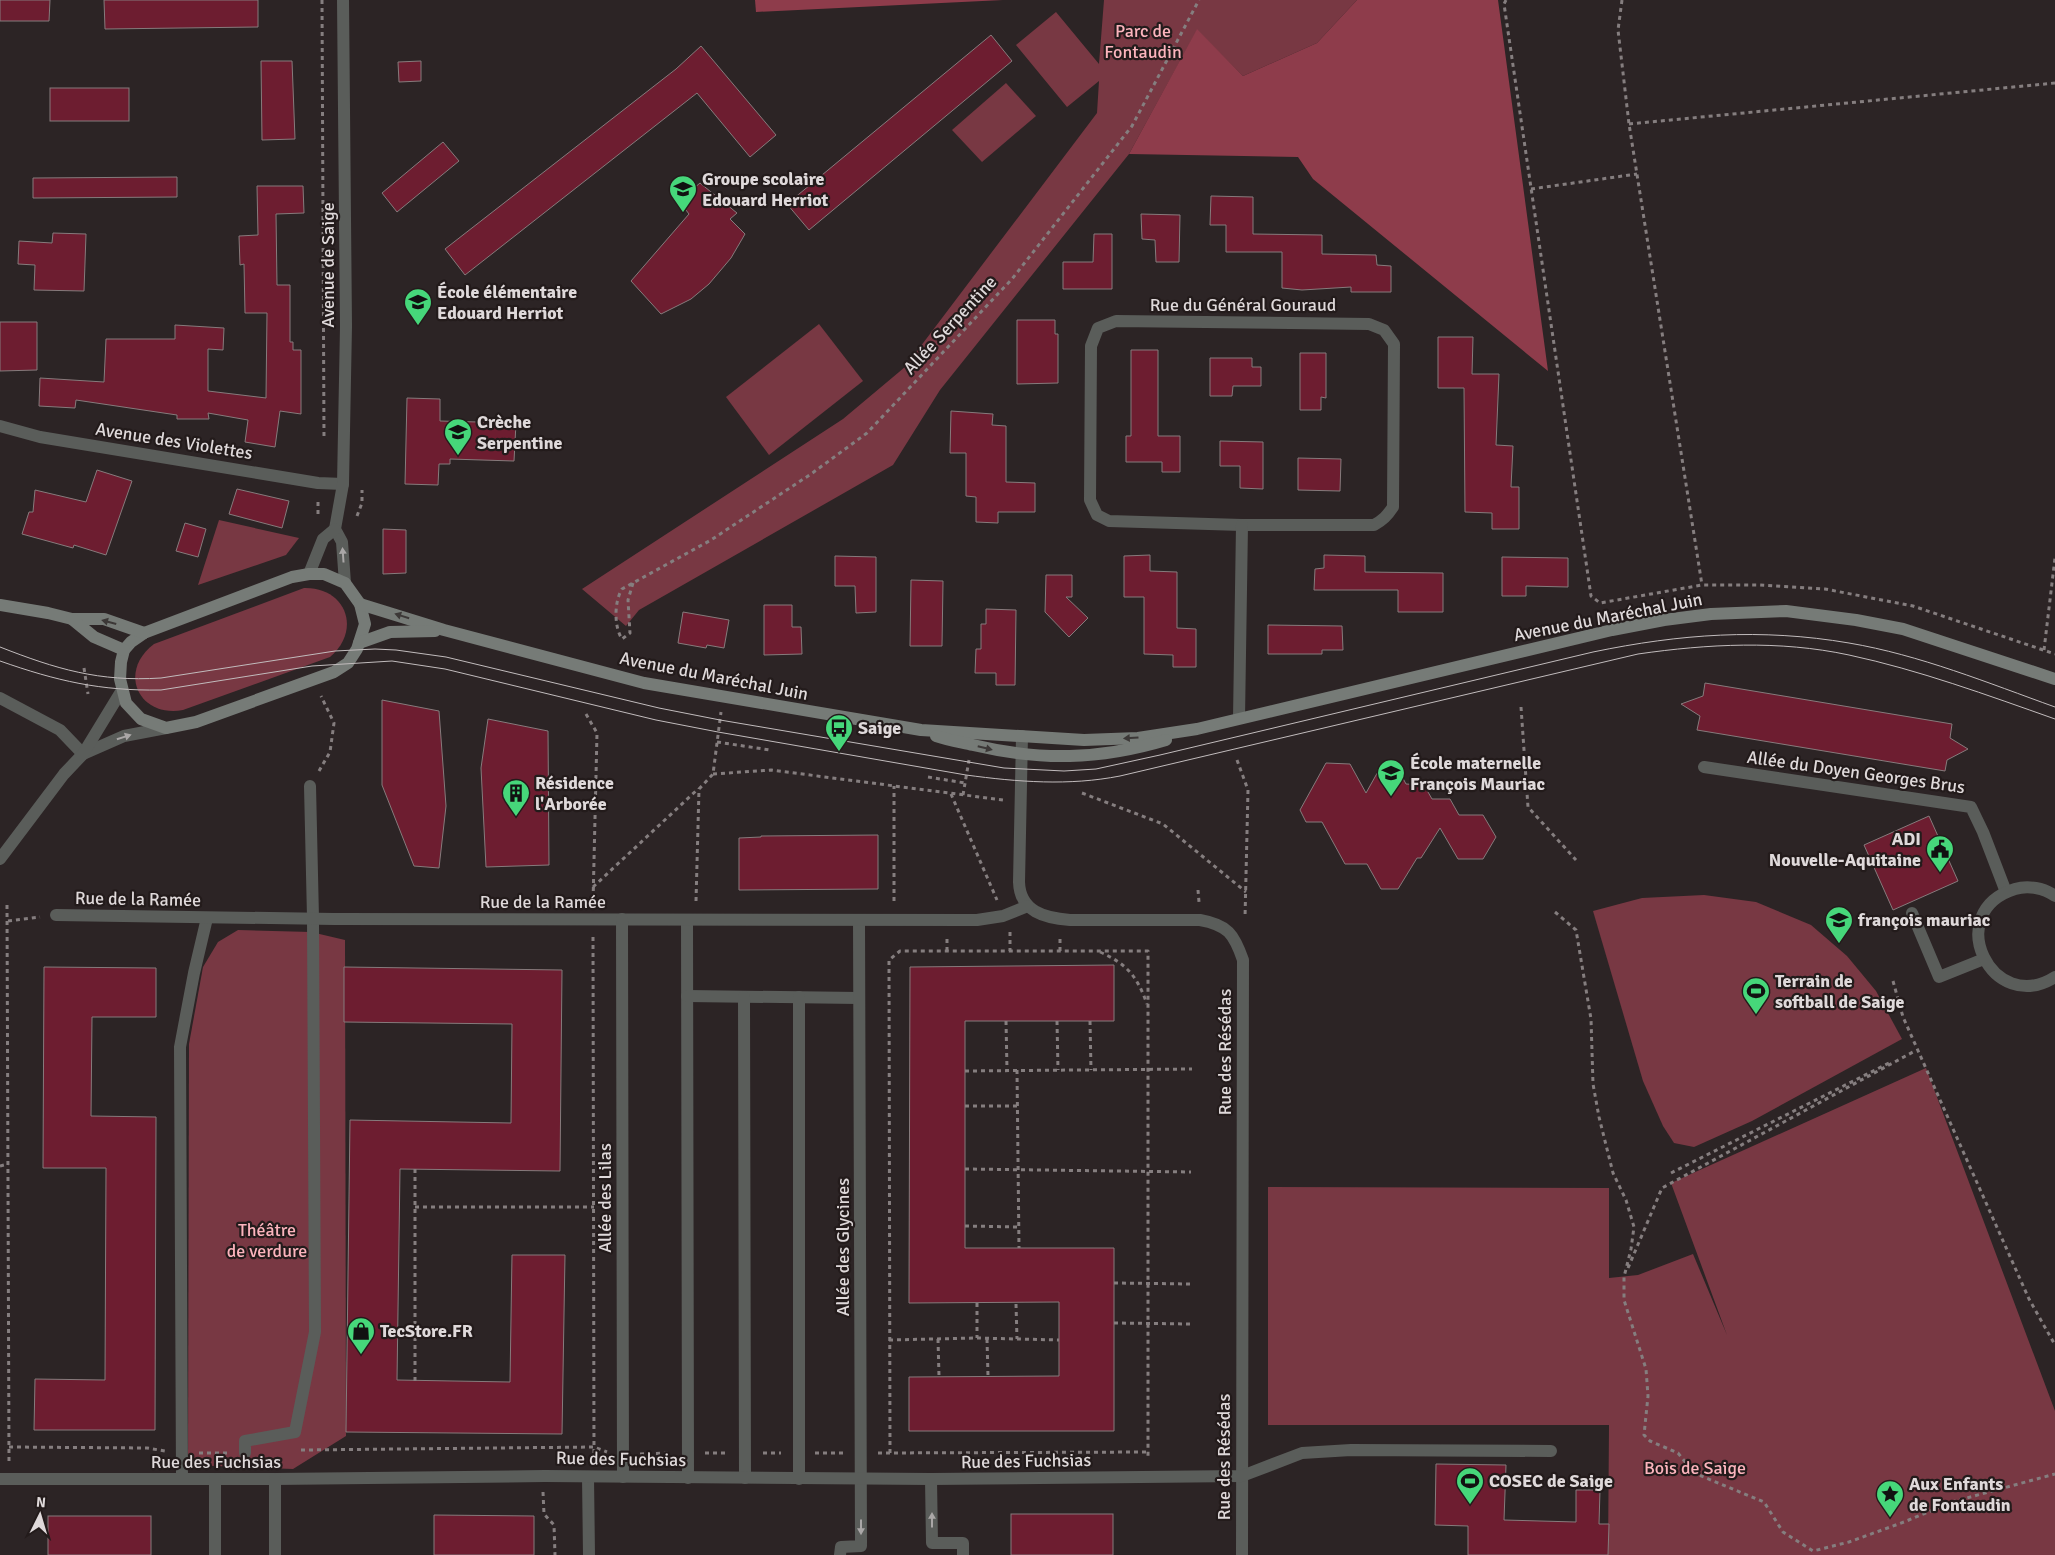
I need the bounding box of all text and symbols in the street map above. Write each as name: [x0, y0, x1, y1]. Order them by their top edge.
park label: Parc de Fontaudin: [1104, 20, 1182, 63]
place label: Groupe scolaire Edouard Herriot: [702, 168, 829, 211]
school or university icon: Groupe scolaire Edouard Herriot: [668, 174, 698, 213]
street label: Avenue de Saige: [317, 202, 339, 328]
street label: Allée Serpentine: [899, 271, 1001, 379]
place label: École élémentaire Edouard Herriot: [437, 281, 577, 324]
school or university icon: École élémentaire Edouard Herriot: [403, 287, 433, 326]
street label: Rue du Général Gouraud: [1150, 294, 1336, 316]
place label: Crèche Serpentine: [477, 411, 563, 454]
school or university icon: Crèche Serpentine: [443, 417, 473, 456]
street label: Avenue des Violettes: [94, 418, 254, 464]
one-way arrow: [338, 547, 346, 563]
street label: Avenue du Maréchal Juin: [1512, 588, 1704, 646]
one-way arrow: [395, 612, 410, 620]
one-way arrow: [101, 617, 116, 625]
street label: Avenue du Maréchal Juin: [618, 647, 810, 705]
bus stop icon: Saige: [824, 713, 854, 752]
place label: Saige: [858, 717, 901, 739]
one-way arrow: [116, 733, 131, 741]
one-way arrow: [1123, 734, 1139, 742]
one-way arrow: [977, 744, 992, 752]
street label: Allée du Doyen Georges Brus: [1746, 746, 1966, 798]
place label: École maternelle François Mauriac: [1410, 752, 1545, 795]
school or university icon: École maternelle François Mauriac: [1376, 758, 1406, 797]
place label: Résidence l'Arborée: [535, 772, 614, 815]
building icon: Résidence l'Arborée: [501, 778, 531, 817]
place label: ADI Nouvelle-Aquitaine: [1769, 828, 1921, 871]
public building icon: ADI Nouvelle-Aquitaine: [1925, 834, 1955, 873]
street label: Rue de la Ramée: [75, 887, 201, 911]
street label: Rue de la Ramée: [480, 891, 606, 913]
school or university icon: françois mauriac: [1824, 905, 1854, 944]
place label: françois mauriac: [1857, 909, 1991, 931]
place label: Terrain de softball de Saige: [1775, 970, 1905, 1013]
sports icon: Terrain de softball de Saige: [1741, 976, 1771, 1015]
street label: Rue des Résédas: [1214, 989, 1236, 1115]
street label: Allée des Lilas: [594, 1143, 616, 1253]
street label: Allée des Glycines: [832, 1178, 854, 1316]
park label: Théâtre de verdure: [227, 1219, 307, 1262]
shop icon: TecStore.FR: [346, 1316, 376, 1355]
place label: TecStore.FR: [380, 1320, 473, 1342]
street label: Rue des Résédas: [1213, 1394, 1235, 1520]
street label: Rue des Fuchsias: [556, 1447, 686, 1471]
street label: Rue des Fuchsias: [961, 1449, 1091, 1473]
street label: Rue des Fuchsias: [151, 1451, 281, 1473]
park label: Bois de Saige: [1644, 1457, 1746, 1479]
sports icon: COSEC de Saige: [1455, 1466, 1485, 1505]
place label: COSEC de Saige: [1489, 1470, 1613, 1492]
place label: Aux Enfants de Fontaudin: [1909, 1473, 2011, 1516]
place icon: Aux Enfants de Fontaudin: [1875, 1479, 1905, 1518]
north arrow: [15, 1490, 65, 1540]
text: N: [35, 1494, 47, 1511]
one-way arrow: [927, 1511, 935, 1527]
one-way arrow: [857, 1519, 865, 1535]

